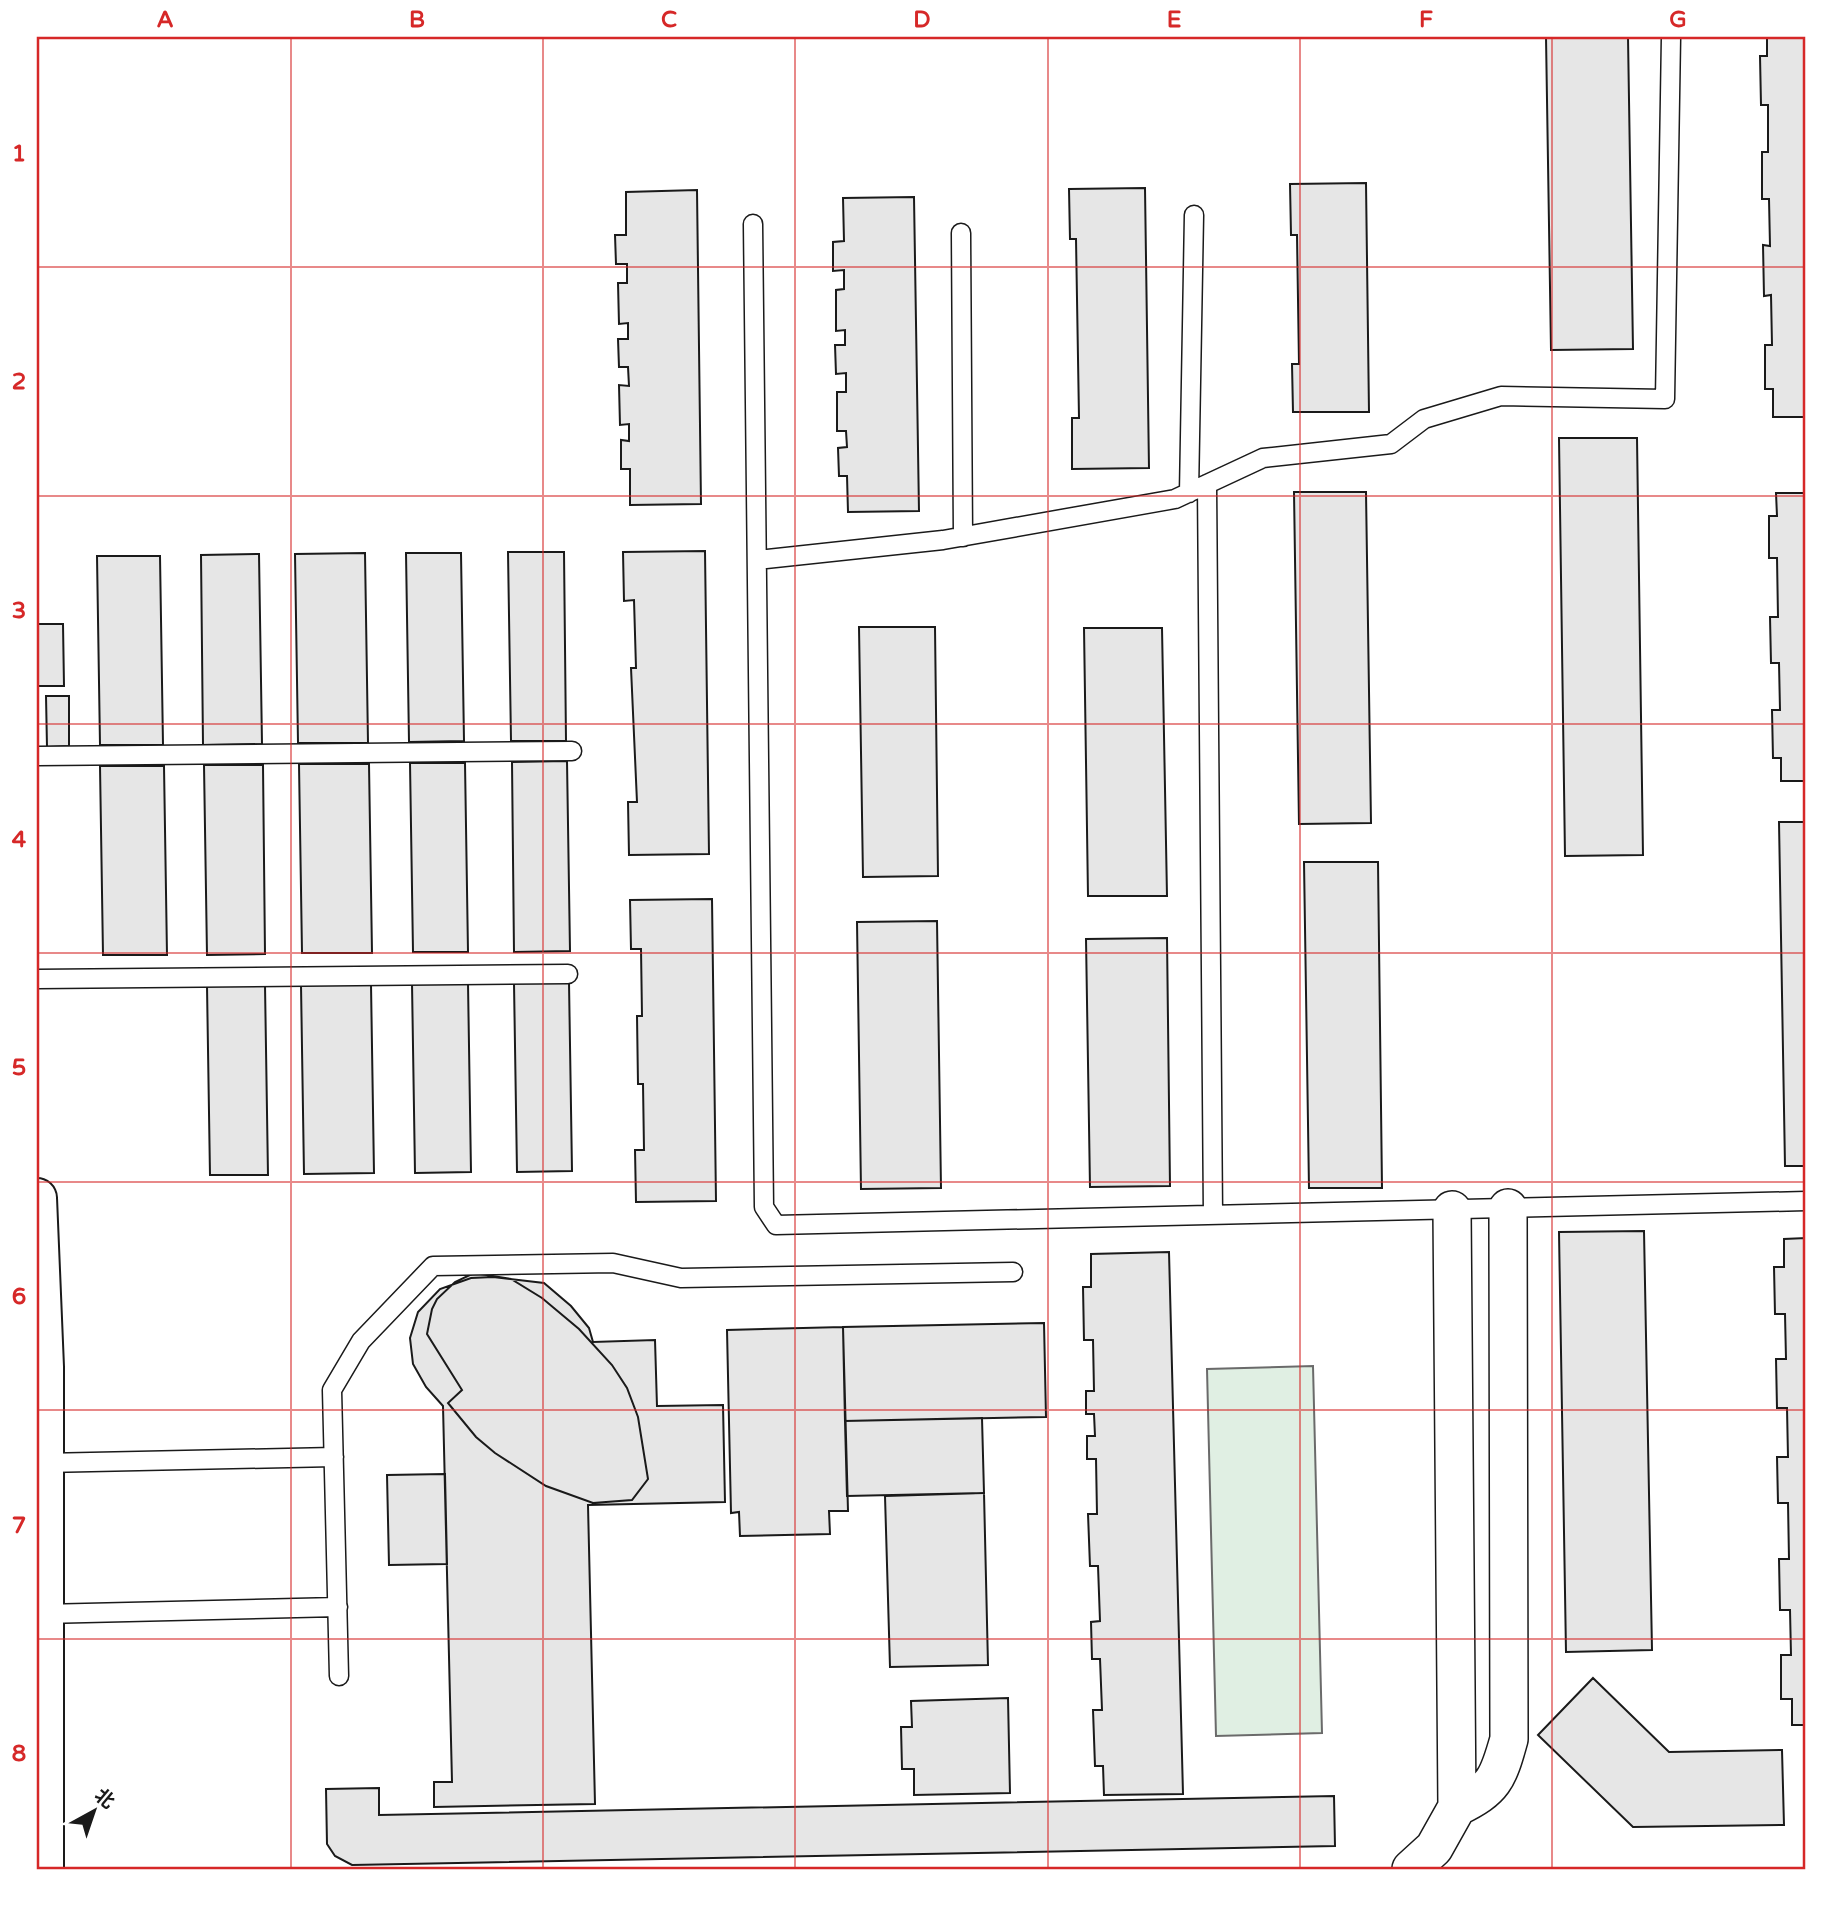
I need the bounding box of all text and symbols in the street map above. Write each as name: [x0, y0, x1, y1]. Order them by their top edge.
text: A: [156, 6, 174, 34]
text: B: [409, 6, 425, 34]
text: C: [661, 6, 677, 34]
text: D: [913, 6, 931, 34]
text: E: [1167, 6, 1181, 34]
text: F: [1419, 6, 1433, 34]
text: G: [1669, 6, 1687, 34]
text: 1: [12, 140, 26, 168]
text: 2: [12, 368, 26, 396]
text: 3: [12, 597, 26, 625]
text: 4: [12, 826, 27, 854]
text: 5: [12, 1054, 26, 1082]
text: 6: [12, 1283, 26, 1311]
text: 7: [12, 1512, 26, 1540]
text: 8: [12, 1740, 26, 1768]
north arrow: [60, 1776, 130, 1846]
text: 北: [90, 1784, 119, 1813]

